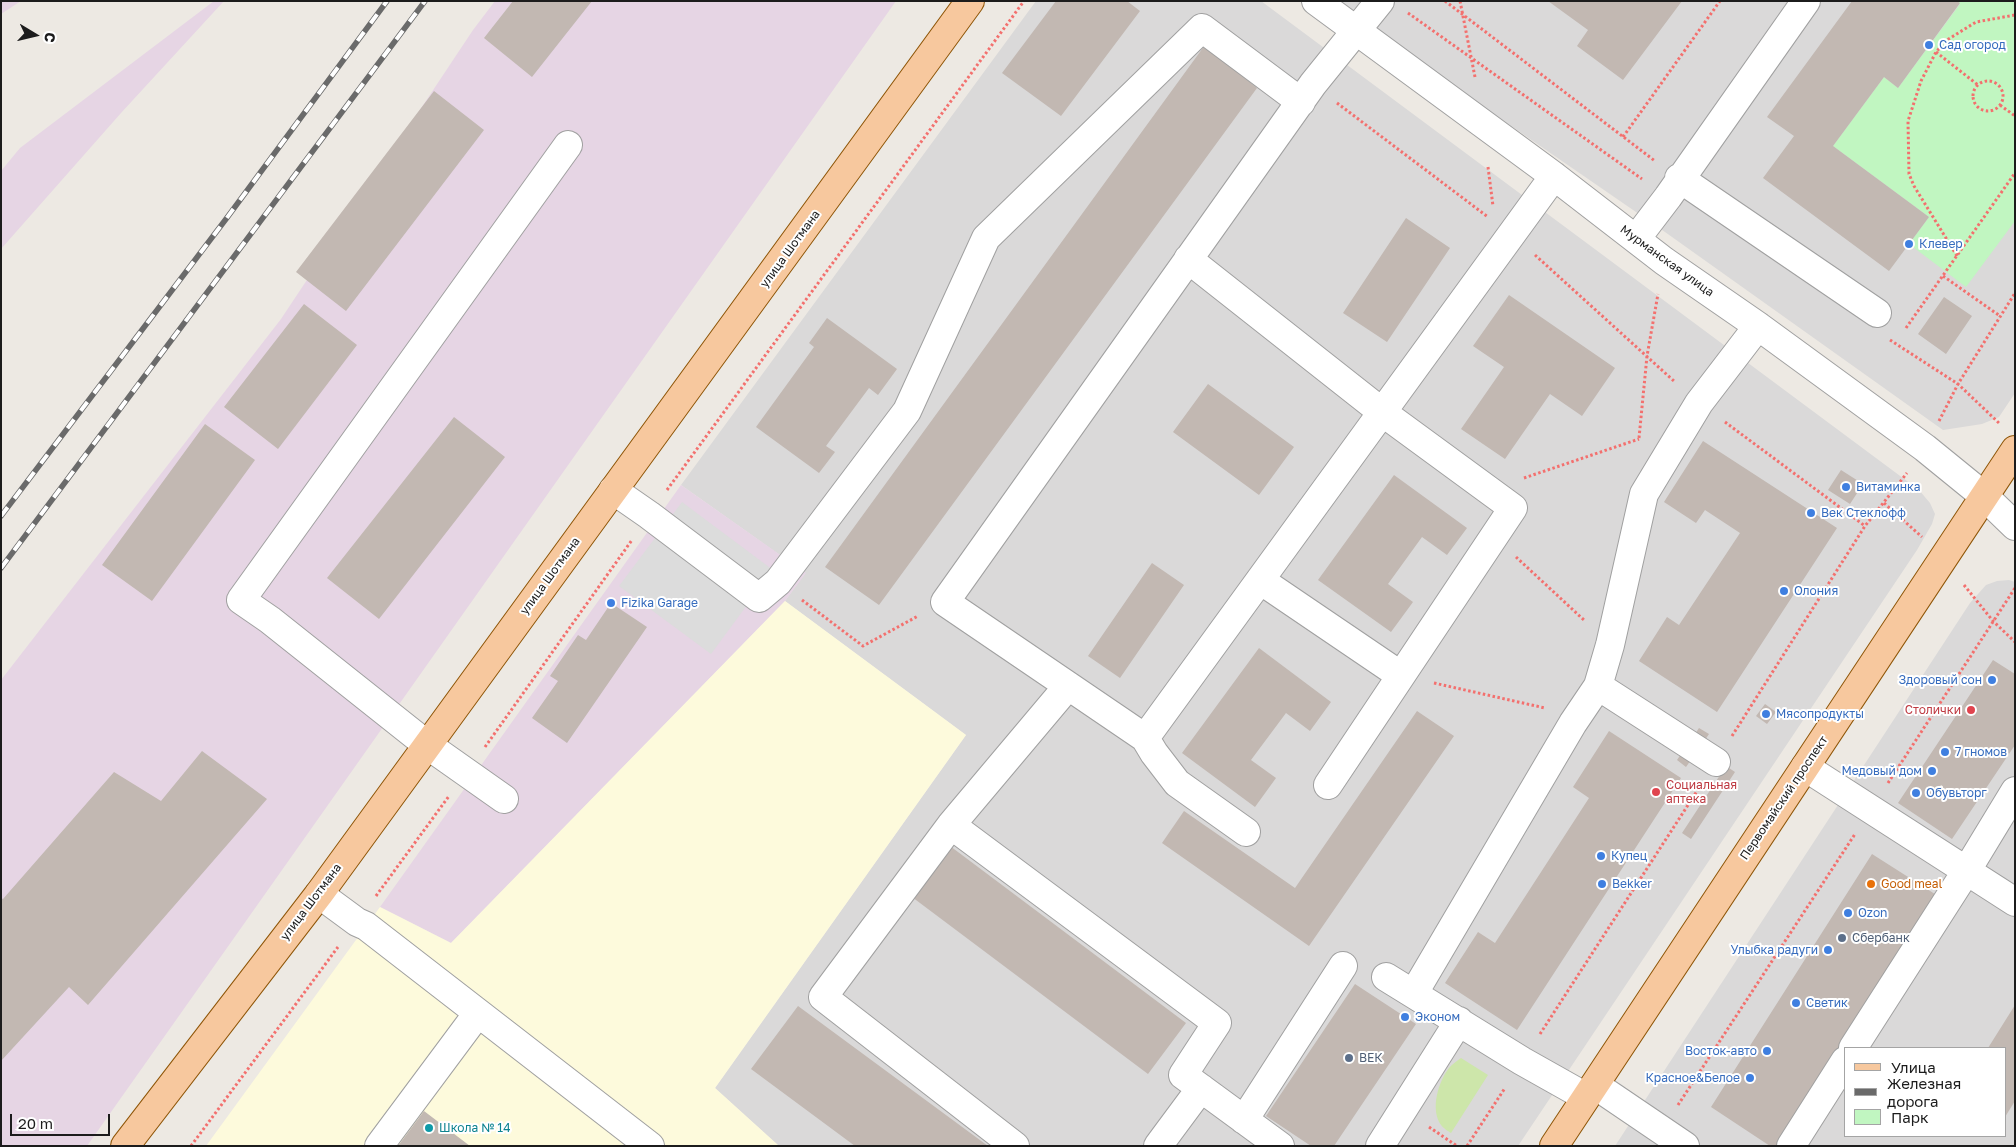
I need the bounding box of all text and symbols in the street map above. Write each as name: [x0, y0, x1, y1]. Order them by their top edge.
north arrow: [10, 10, 60, 60]
text: С: [41, 31, 59, 44]
place label: Сад огород: [1939, 38, 2006, 52]
marker: Сад огород: [1923, 39, 1935, 51]
street label: улица Шотмана: [757, 207, 823, 291]
street label: Мурманская улица: [1617, 222, 1717, 300]
place label: Клевер: [1919, 237, 1963, 251]
marker: Клевер: [1903, 238, 1915, 250]
place label: Витаминка: [1856, 480, 1921, 494]
marker: Витаминка: [1840, 481, 1852, 493]
place label: Век Стеклофф: [1821, 506, 1906, 520]
marker: Век Стеклофф: [1805, 507, 1817, 519]
street label: улица Шотмана: [517, 534, 583, 618]
place label: Олония: [1794, 584, 1838, 598]
marker: Олония: [1778, 585, 1790, 597]
place label: Fizika Garage: [621, 596, 698, 610]
marker: Fizika Garage: [605, 597, 617, 609]
place label: Здоровый сон: [1898, 673, 1982, 687]
marker: Здоровый сон: [1986, 674, 1998, 686]
place label: Столички: [1905, 703, 1961, 717]
marker: Столички: [1965, 704, 1977, 716]
place label: Мясопродукты: [1776, 707, 1864, 721]
marker: Мясопродукты: [1760, 708, 1772, 720]
street label: Первомайский проспект: [1737, 733, 1831, 863]
place label: 7 гномов: [1955, 745, 2007, 759]
marker: 7 гномов: [1939, 746, 1951, 758]
place label: Медовый дом: [1841, 764, 1922, 778]
marker: Медовый дом: [1926, 765, 1938, 777]
place label: Социальная аптека: [1666, 778, 1737, 806]
marker: Социальная аптека: [1650, 786, 1662, 798]
place label: Обувьторг: [1926, 786, 1987, 800]
marker: Обувьторг: [1910, 787, 1922, 799]
place label: Купец: [1611, 849, 1647, 863]
marker: Купец: [1595, 850, 1607, 862]
street label: улица Шотмана: [277, 861, 345, 943]
place label: Bekker: [1612, 877, 1652, 891]
place label: Good meal: [1881, 877, 1942, 891]
marker: Bekker: [1596, 878, 1608, 890]
marker: Good meal: [1865, 878, 1877, 890]
place label: Ozon: [1858, 906, 1887, 920]
marker: Ozon: [1842, 907, 1854, 919]
place label: Сбербанк: [1852, 931, 1910, 945]
marker: Сбербанк: [1836, 932, 1848, 944]
place label: Улыбка радуги: [1731, 943, 1818, 957]
marker: Улыбка радуги: [1822, 944, 1834, 956]
place label: Светик: [1806, 996, 1848, 1010]
marker: Светик: [1790, 997, 1802, 1009]
place label: Эконом: [1415, 1010, 1460, 1024]
marker: Эконом: [1399, 1011, 1411, 1023]
place label: Восток-авто: [1685, 1044, 1757, 1058]
marker: Восток-авто: [1761, 1045, 1773, 1057]
legend: [1844, 1047, 2006, 1137]
place label: ВЕК: [1359, 1051, 1383, 1065]
marker: ВЕК: [1343, 1052, 1355, 1064]
text: Улица: [1891, 1058, 1936, 1076]
place label: Красное&Белое: [1645, 1071, 1740, 1085]
marker: Красное&Белое: [1744, 1072, 1756, 1084]
text: Железная дорога: [1887, 1074, 1961, 1110]
scale bar: [12, 1104, 112, 1136]
text: Парк: [1891, 1108, 1929, 1126]
text: 20 m: [18, 1114, 53, 1132]
place label: Школа № 14: [439, 1121, 510, 1135]
marker: Школа № 14: [423, 1122, 435, 1134]

